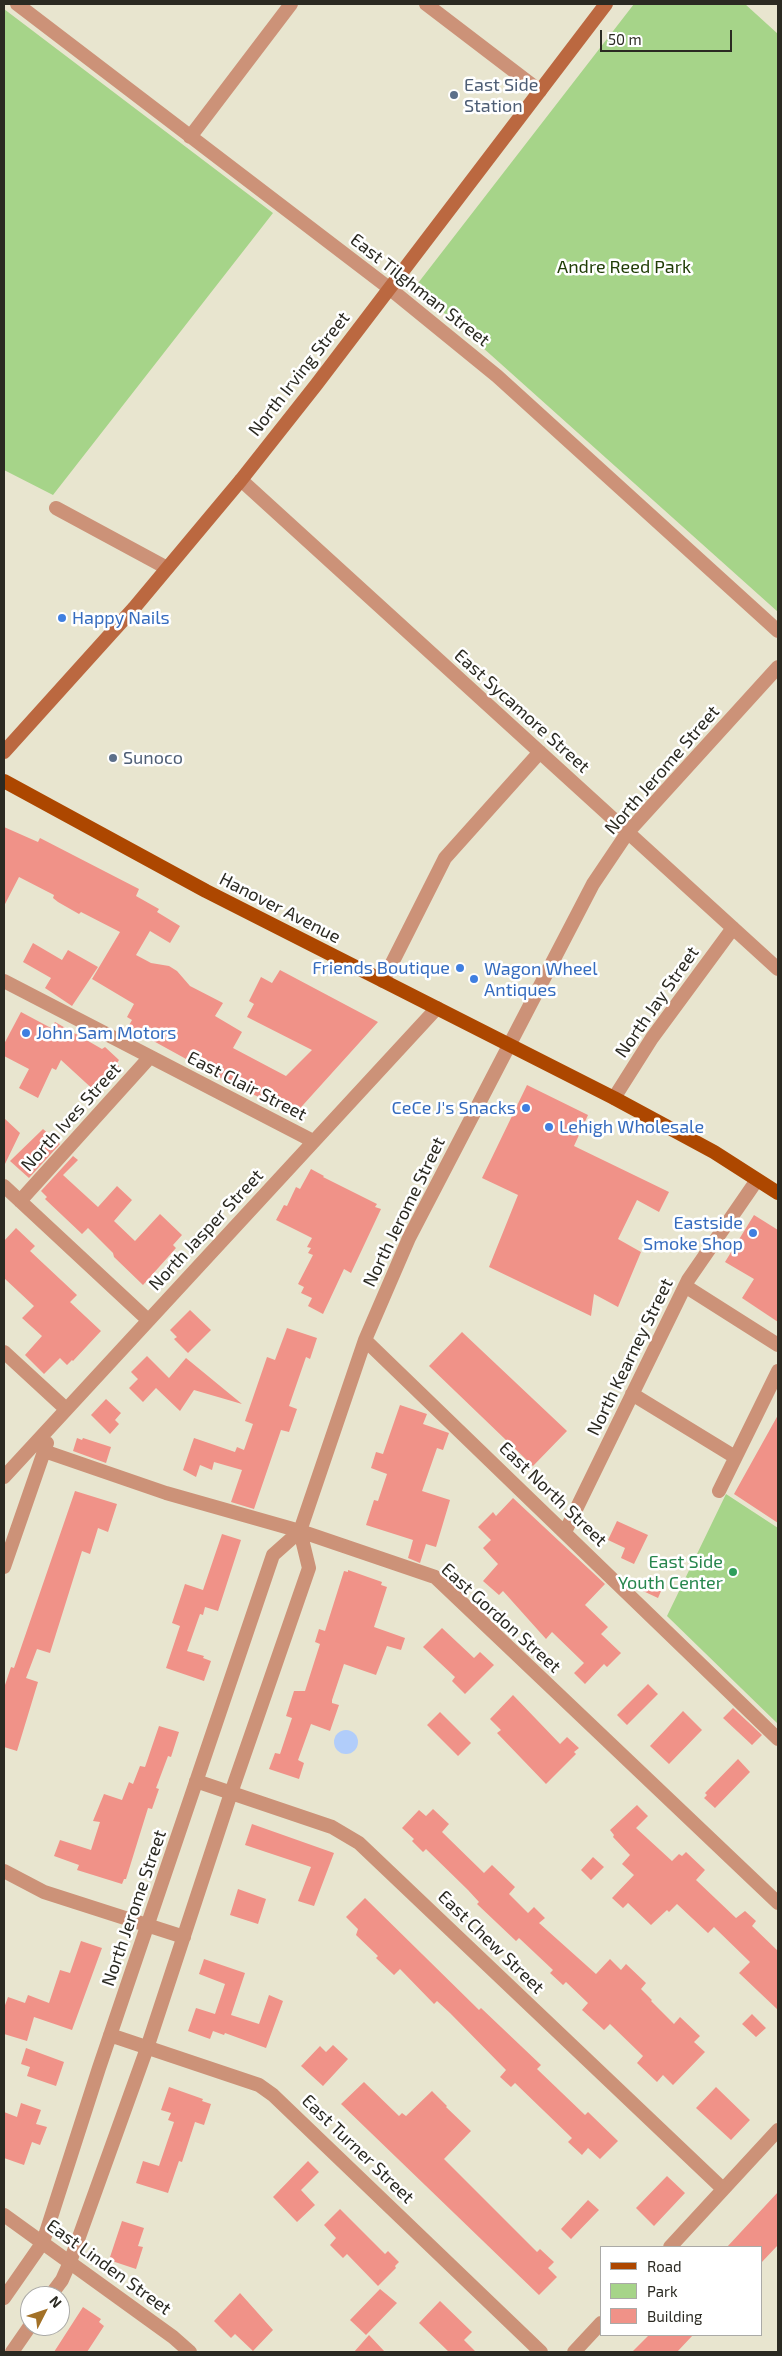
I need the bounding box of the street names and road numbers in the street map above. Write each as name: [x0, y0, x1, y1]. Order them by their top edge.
street label: East Tilghman Street: [346, 229, 494, 351]
street label: North Irving Street: [244, 307, 354, 441]
street label: East Sycamore Street: [450, 645, 594, 777]
street label: North Jerome Street: [600, 701, 724, 839]
street label: Hanover Avenue: [216, 868, 344, 948]
street label: North Jay Street: [611, 942, 703, 1062]
street label: East Clair Street: [184, 1047, 310, 1125]
street label: North Ives Street: [17, 1058, 125, 1176]
street label: North Jerome Street: [358, 1134, 450, 1290]
street label: North Jasper Street: [144, 1165, 268, 1295]
street label: North Kearney Street: [583, 1275, 677, 1439]
street label: East North Street: [495, 1437, 611, 1551]
street label: East Gordon Street: [437, 1559, 565, 1677]
street label: North Jerome Street: [97, 1827, 171, 1989]
street label: East Chew Street: [433, 1886, 549, 1998]
street label: East Turner Street: [297, 2090, 419, 2208]
street label: East Linden Street: [43, 2215, 175, 2319]

